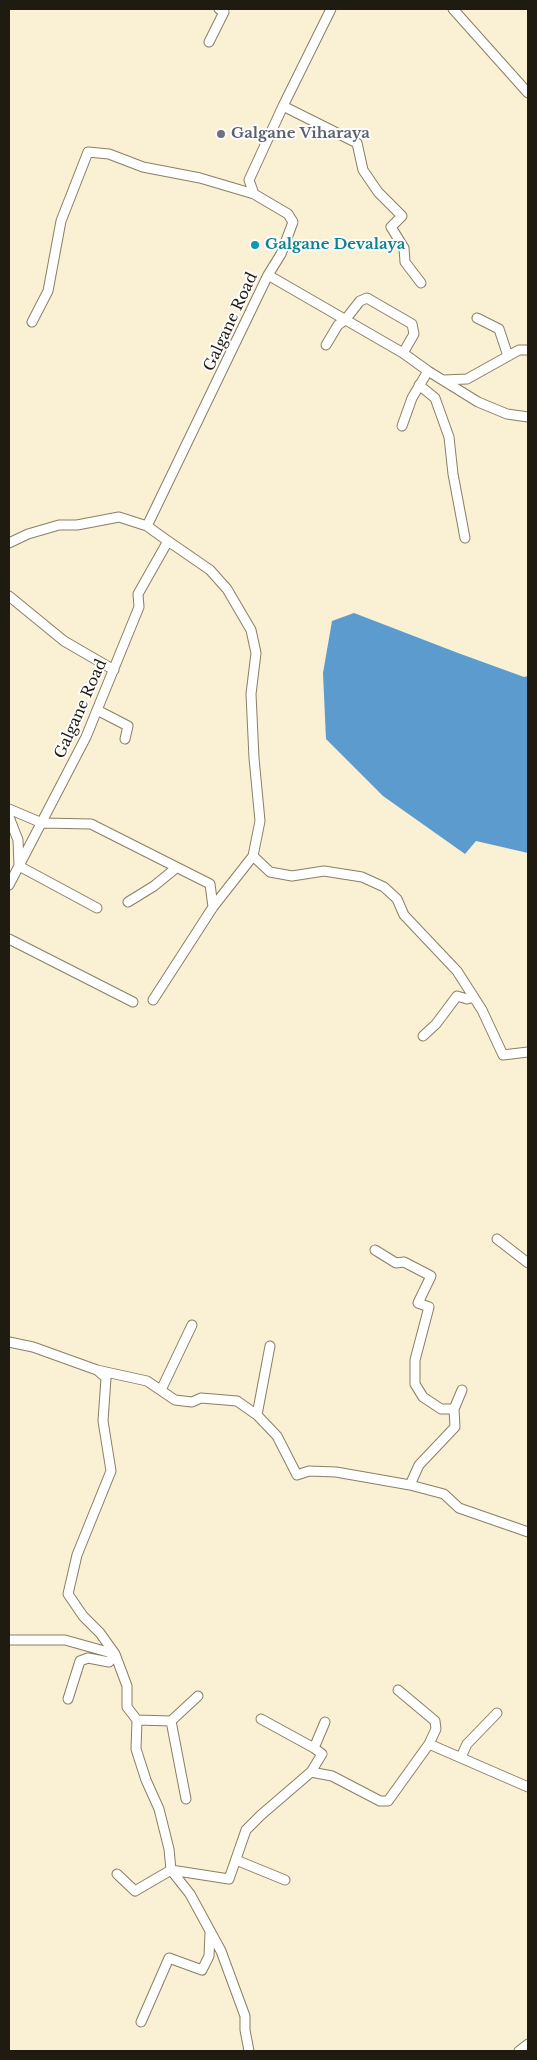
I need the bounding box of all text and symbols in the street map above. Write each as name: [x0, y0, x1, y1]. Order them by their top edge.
place label: Galgane Viharaya: [231, 125, 370, 143]
marker: Galgane Viharaya: [215, 128, 227, 140]
place label: Galgane Devalaya: [265, 236, 405, 254]
marker: Galgane Devalaya: [249, 239, 261, 251]
street label: Galgane Road: [200, 270, 262, 374]
street label: Galgane Road: [51, 657, 111, 761]

